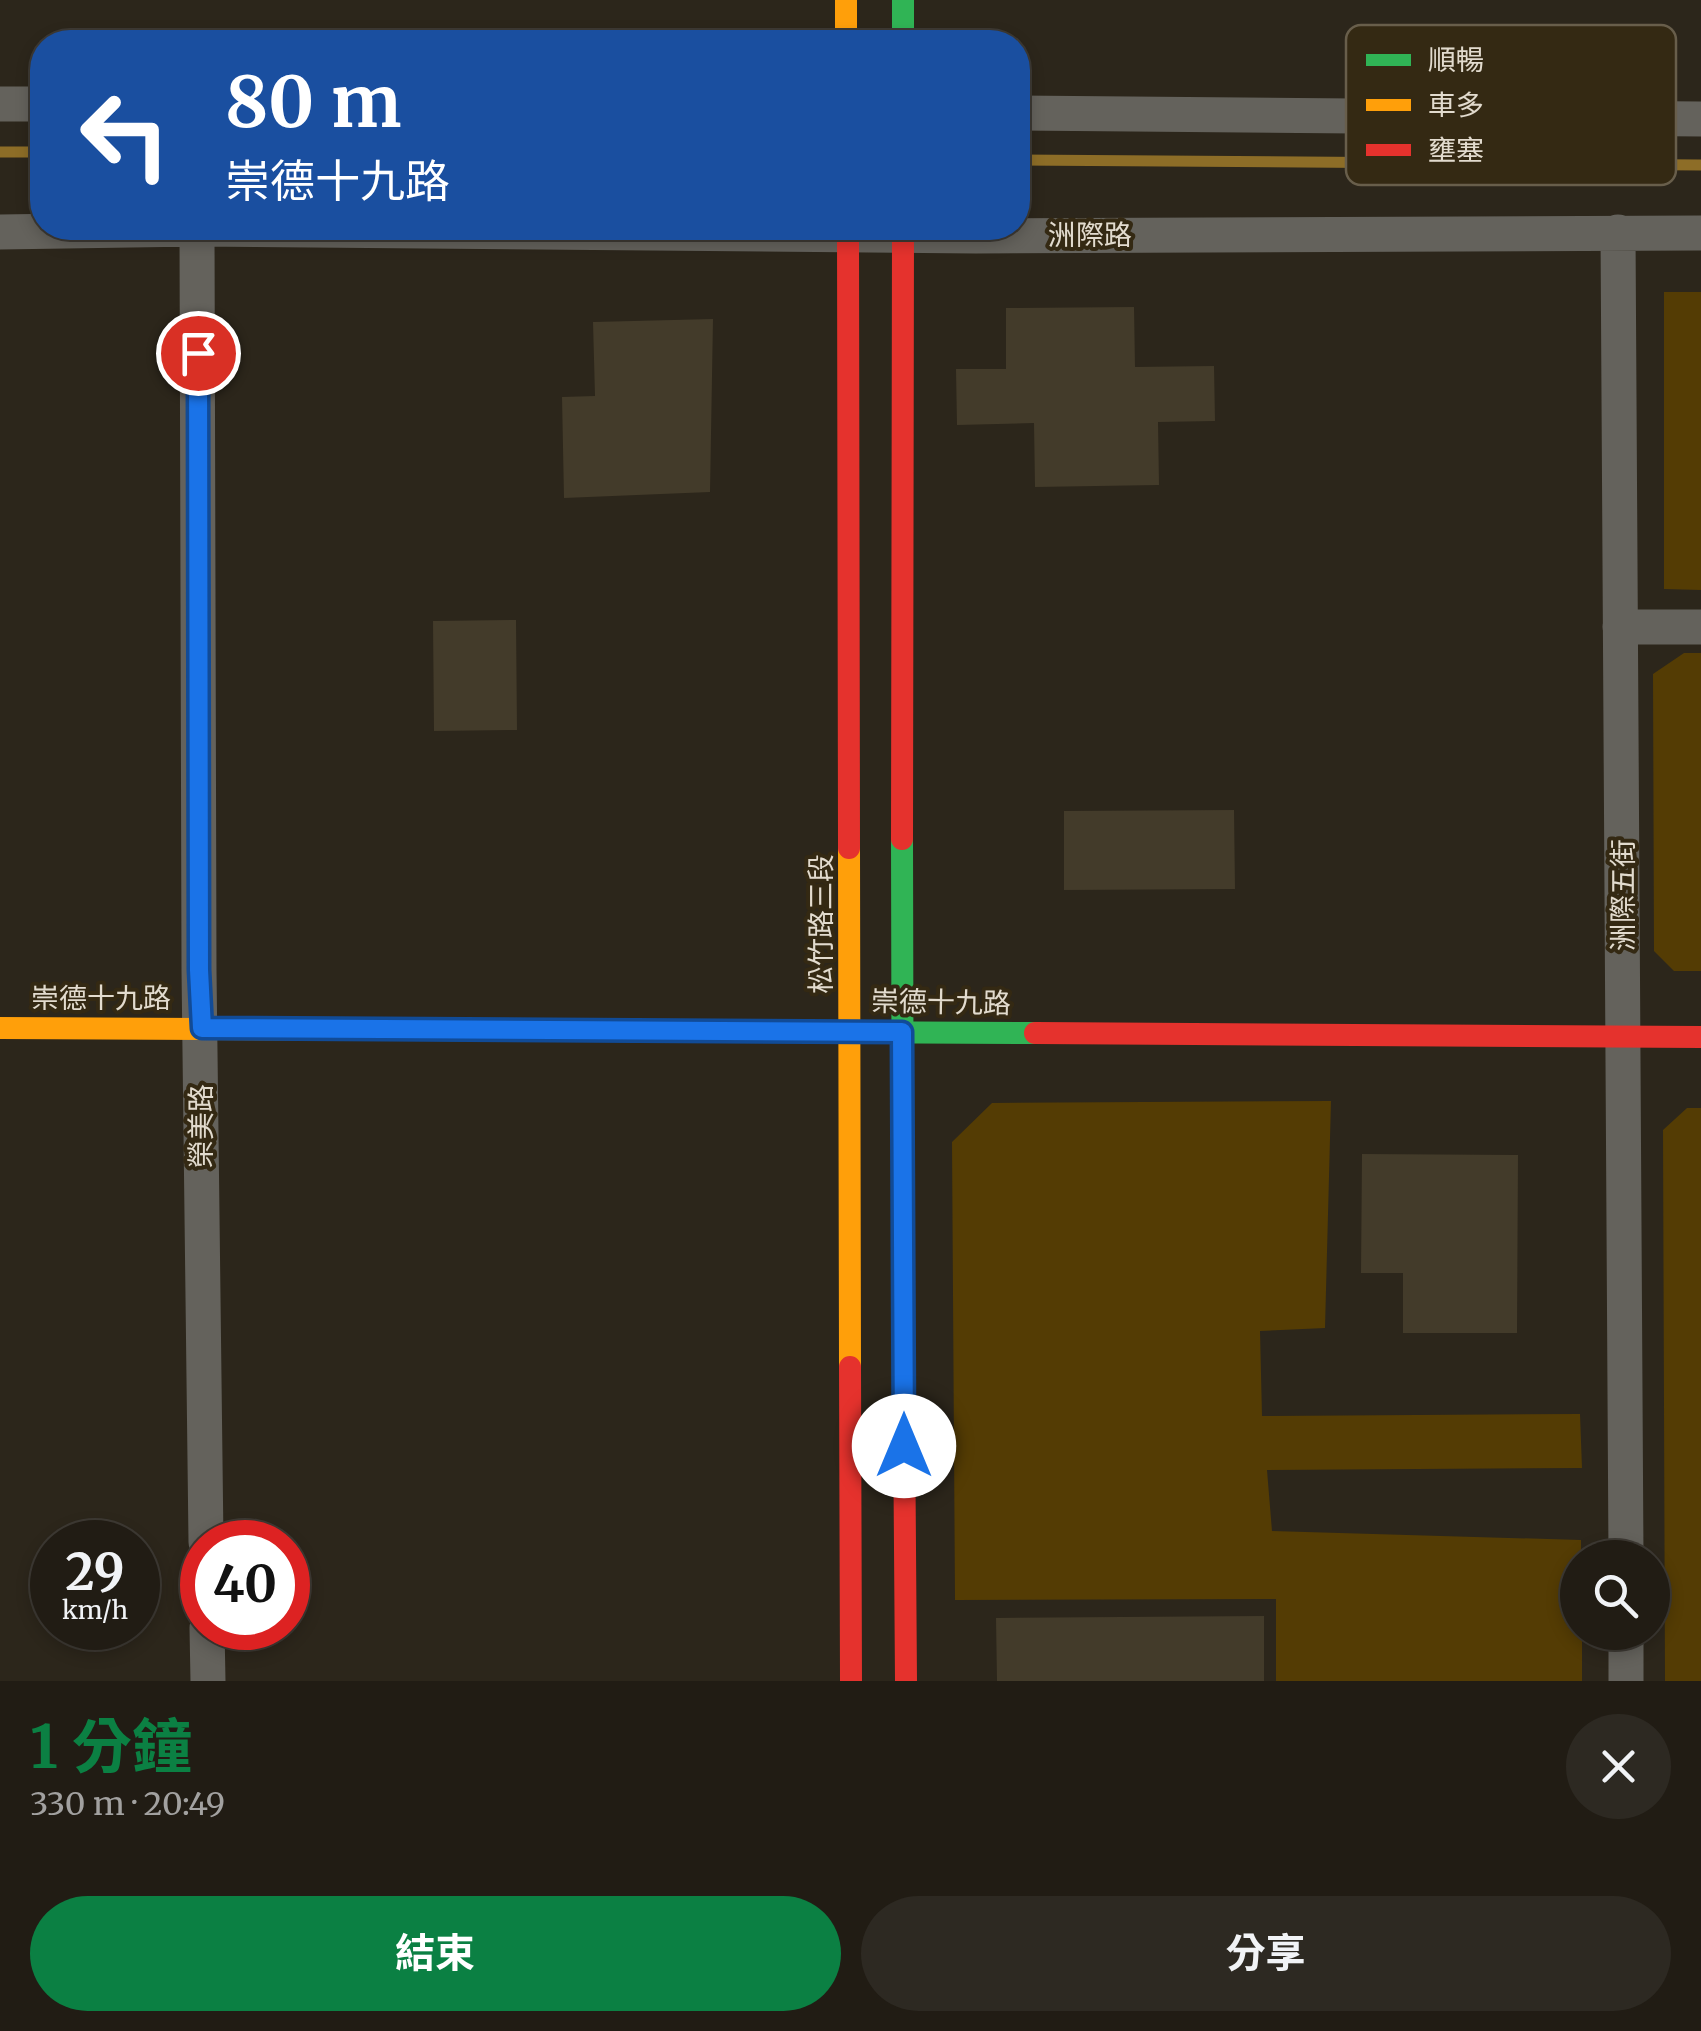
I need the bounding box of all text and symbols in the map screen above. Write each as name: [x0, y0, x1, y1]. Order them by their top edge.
legend: [1346, 25, 1676, 185]
text: 順暢: [1428, 42, 1484, 78]
text: 80 m: [225, 58, 401, 146]
icon: left: [60, 70, 190, 200]
text: 車多: [1428, 87, 1484, 123]
text: 壅塞: [1428, 132, 1484, 168]
text: 崇德十九路: [225, 153, 450, 209]
street label: 洲際路: [1048, 217, 1132, 253]
pin: [156, 311, 241, 396]
icon: arrive: [171, 326, 226, 381]
street label: 洲際五街: [1605, 839, 1641, 951]
street label: 松竹路三段: [803, 854, 839, 994]
street label: 崇德十九路: [31, 980, 171, 1016]
street label: 崇德十九路: [871, 983, 1011, 1021]
street label: 榮美路: [183, 1084, 219, 1168]
position arrow: [852, 1394, 956, 1498]
speed limit sign: 40: [180, 1520, 310, 1650]
map controls: [1560, 1540, 1670, 1650]
button: search: [1560, 1540, 1670, 1650]
text: 29: [65, 1541, 125, 1604]
text: km/h: [62, 1594, 128, 1626]
text: 1 分鐘: [30, 1709, 192, 1784]
button: close: [1566, 1714, 1671, 1819]
text: 330 m · 20:49: [30, 1784, 225, 1824]
button: 結束: [30, 1896, 841, 2011]
button: 分享: [861, 1896, 1671, 2011]

